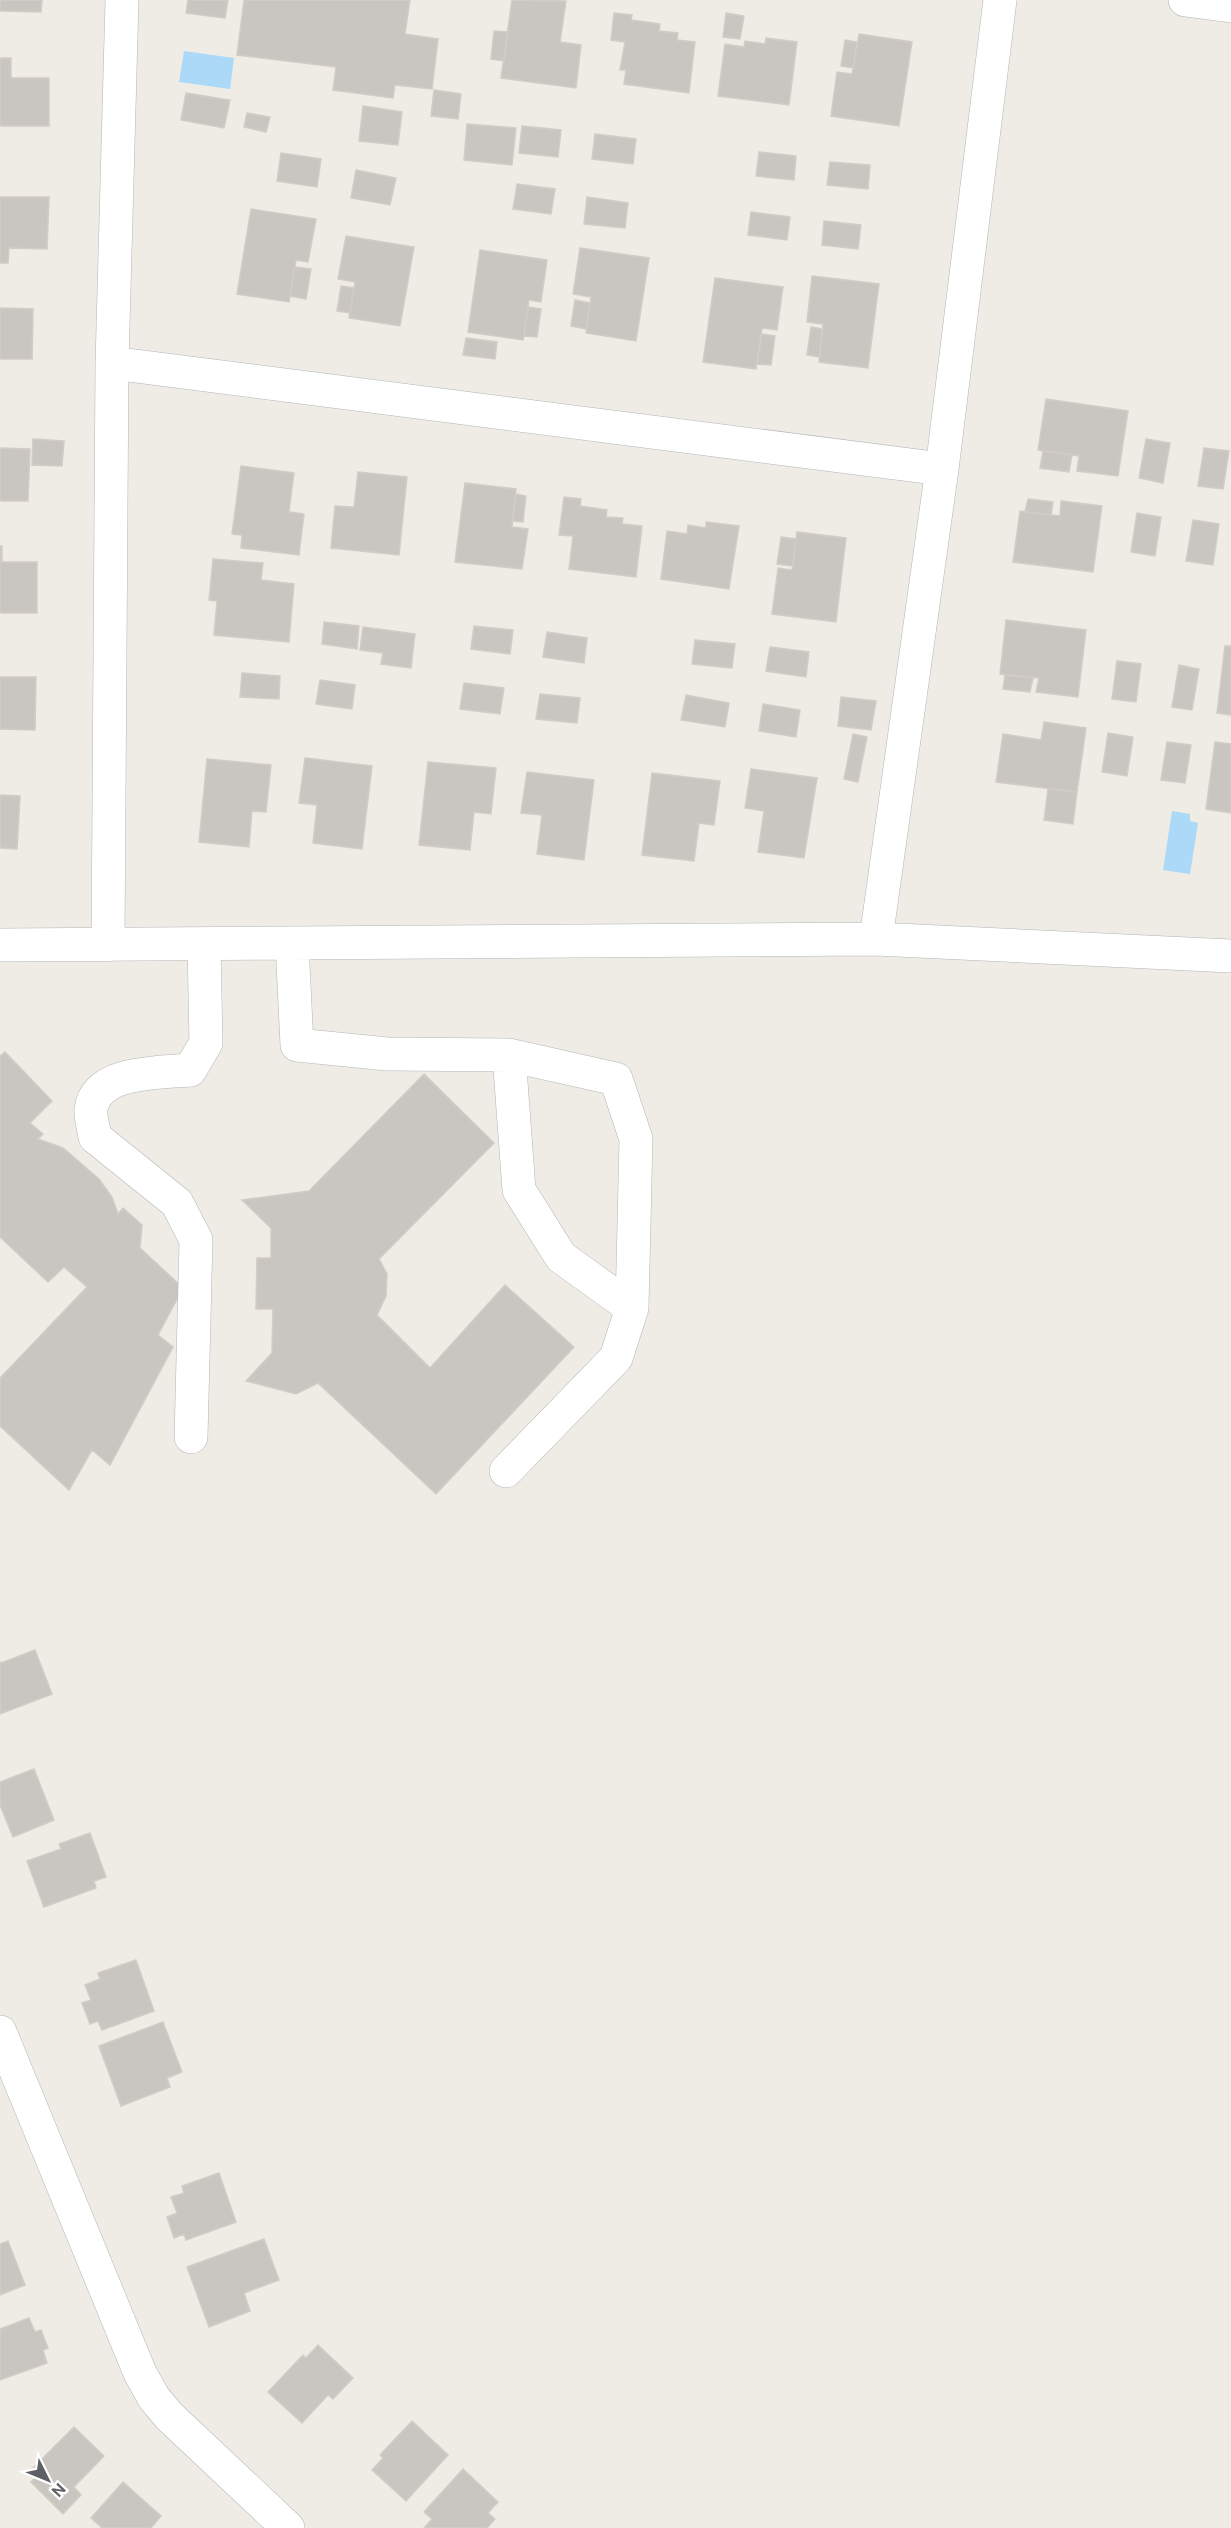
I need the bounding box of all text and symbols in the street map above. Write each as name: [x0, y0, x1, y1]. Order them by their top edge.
north arrow: [18, 2450, 78, 2510]
text: N: [47, 2478, 70, 2501]

